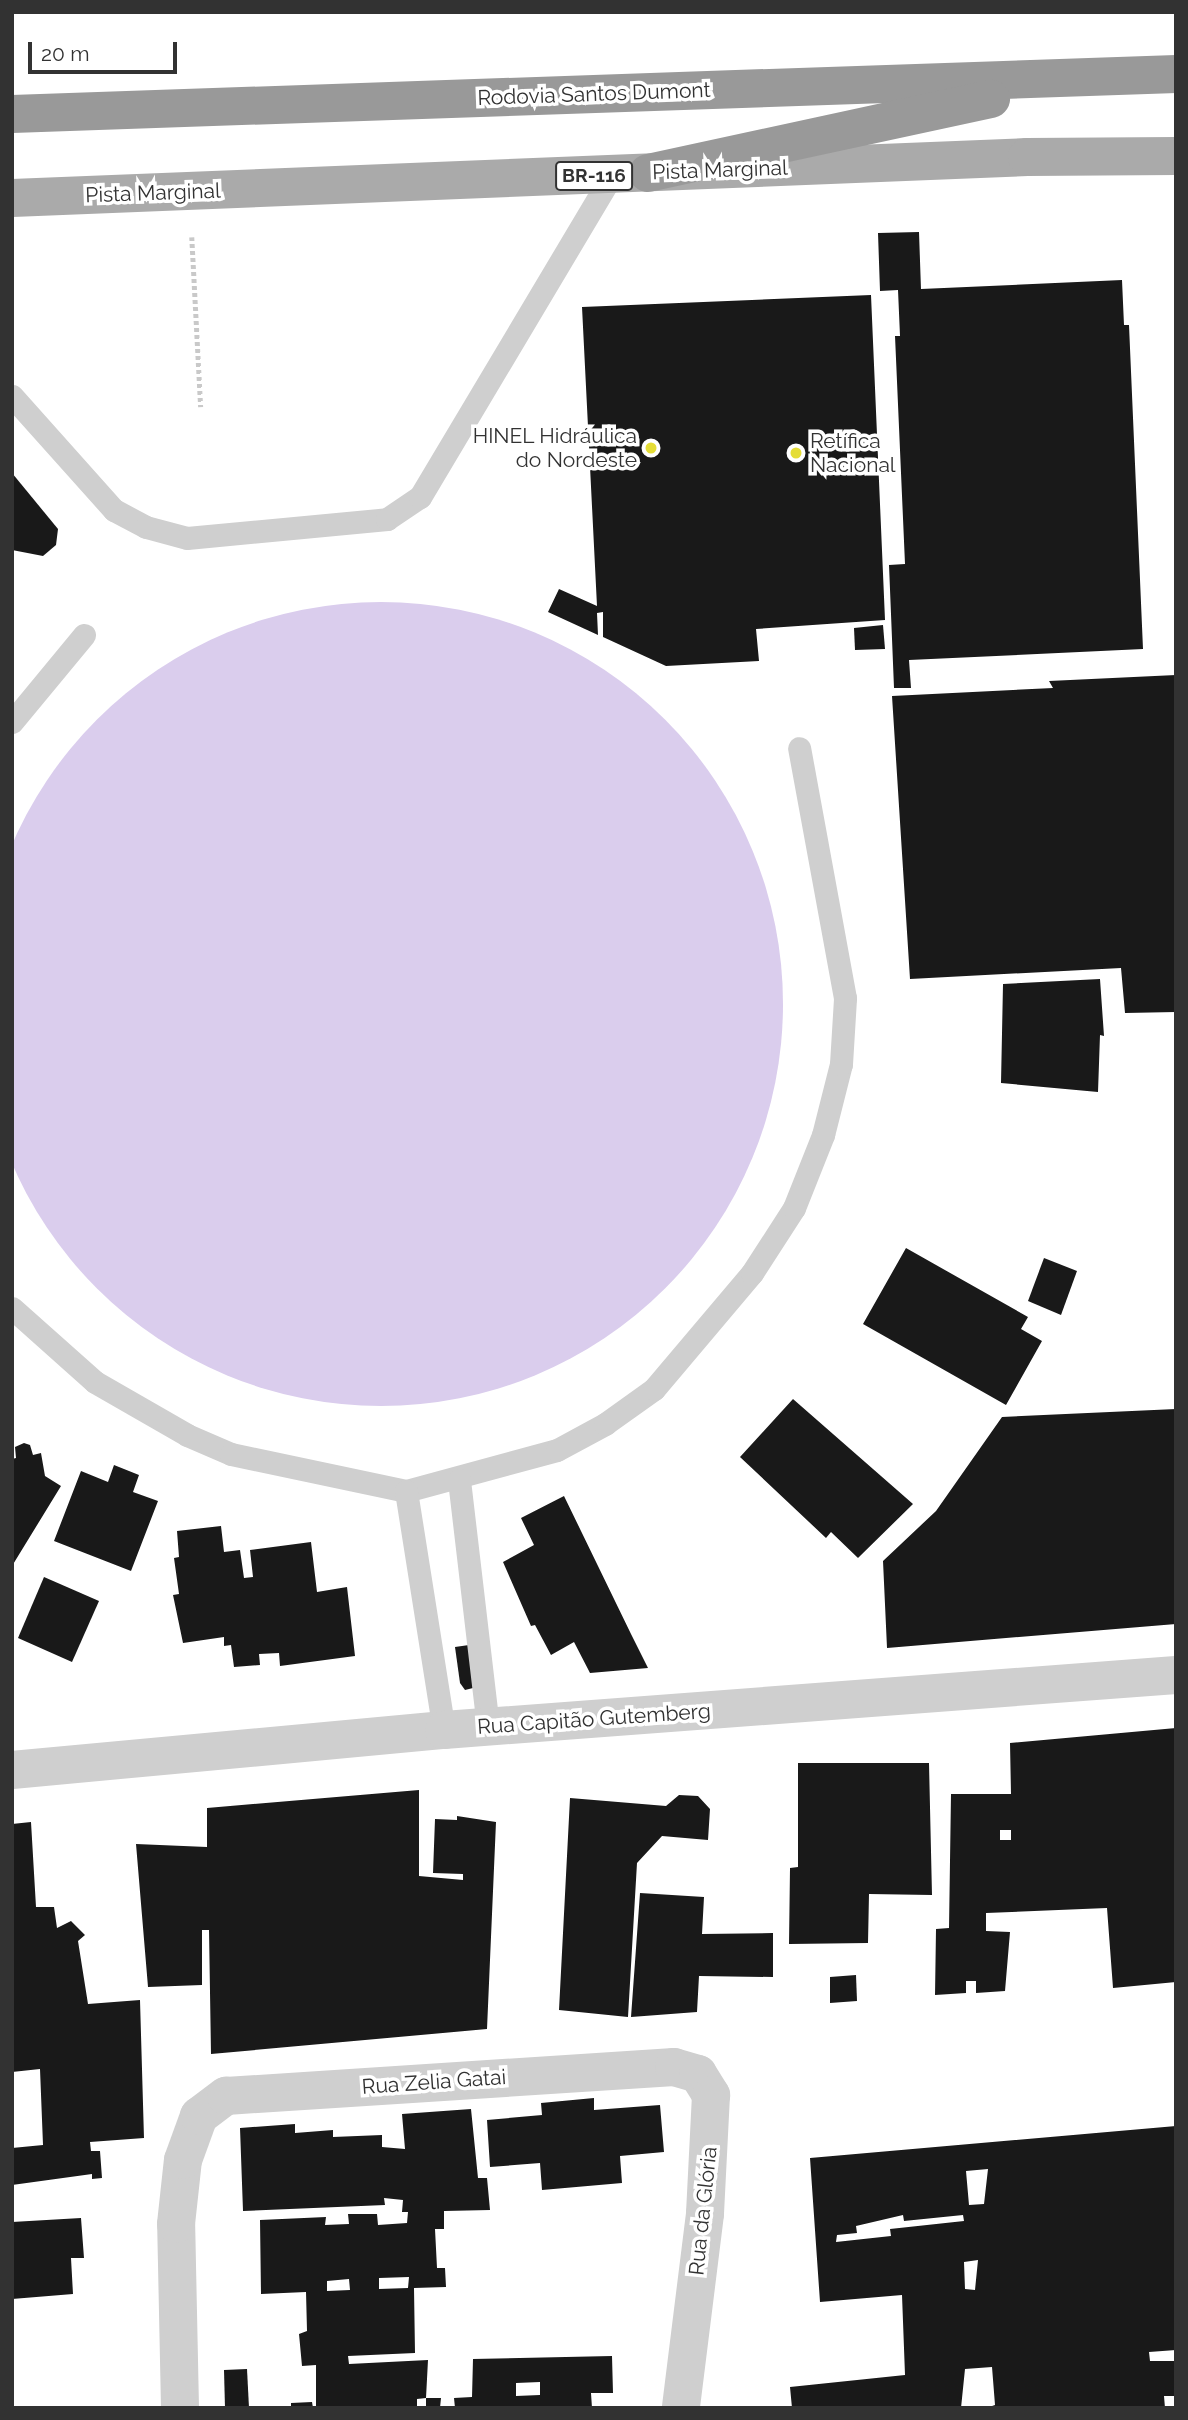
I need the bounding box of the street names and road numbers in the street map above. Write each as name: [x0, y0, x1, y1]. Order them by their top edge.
street label: Rodovia Santos Dumont: [477, 77, 711, 111]
street label: Pista Marginal: [652, 155, 788, 185]
road number: BR-116: [554, 160, 634, 192]
street label: Pista Marginal: [85, 178, 221, 208]
street label: Rua Capitão Gutemberg: [476, 1698, 712, 1740]
street label: Rua Zelia Gatai: [361, 2064, 507, 2100]
street label: Rua da Glória: [684, 2145, 722, 2277]

